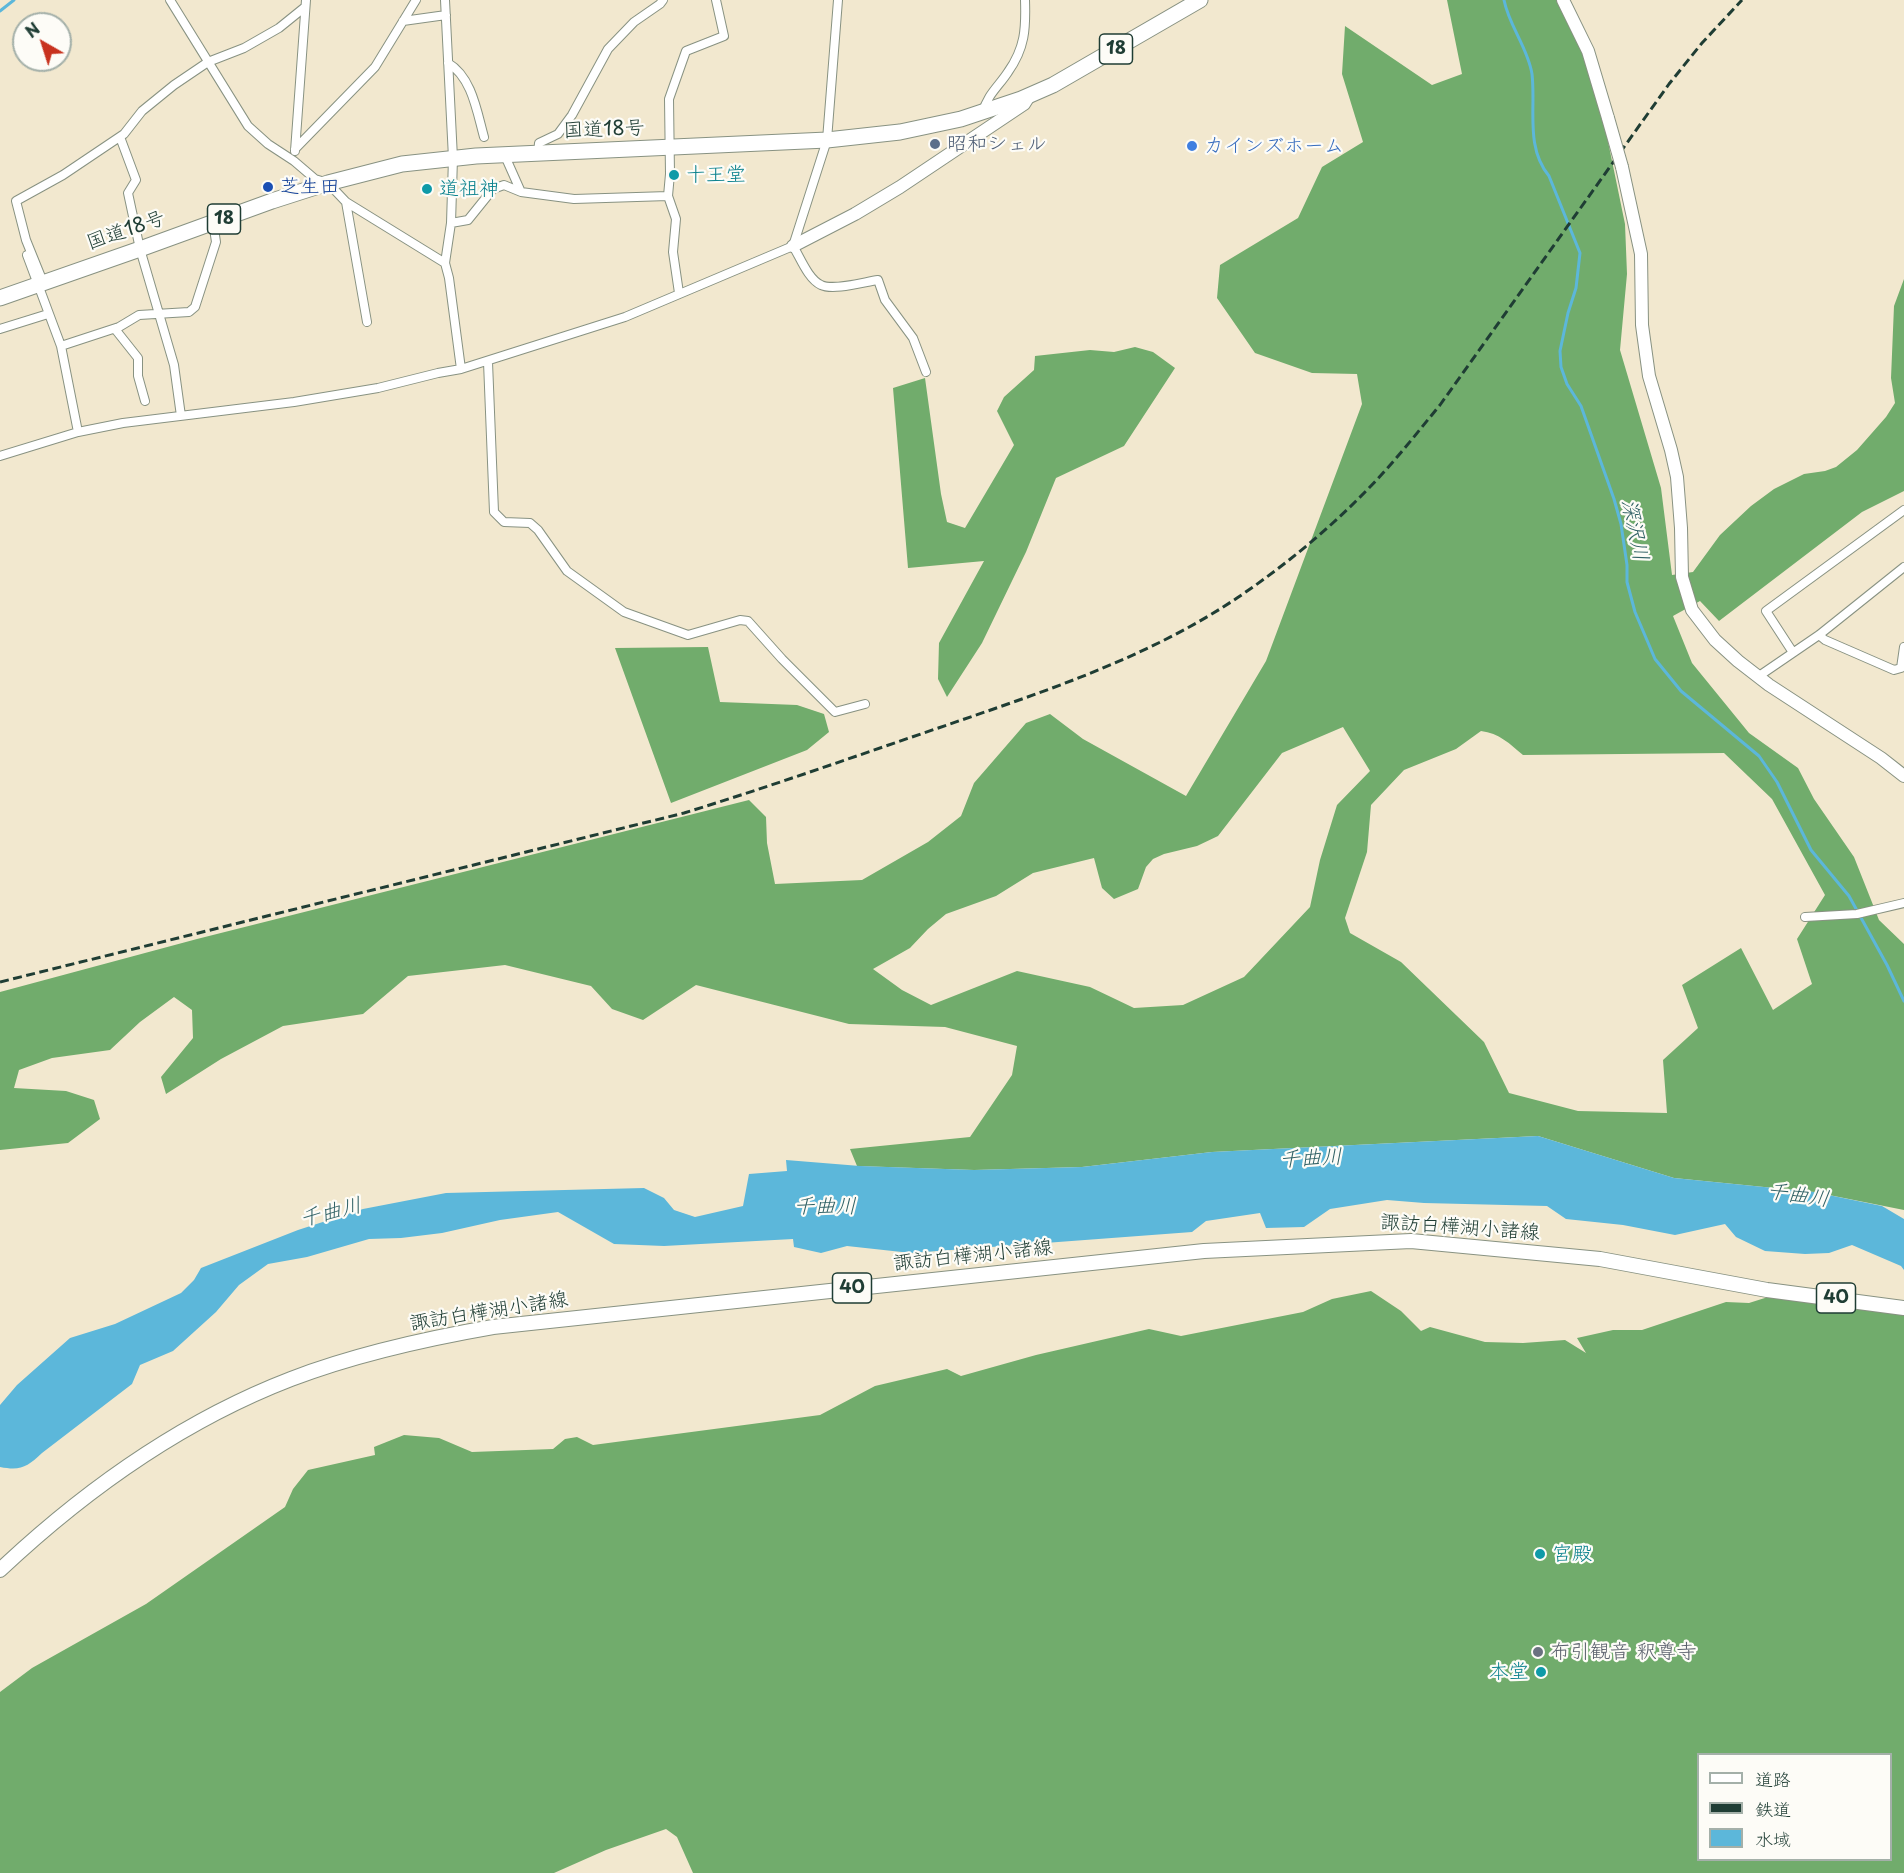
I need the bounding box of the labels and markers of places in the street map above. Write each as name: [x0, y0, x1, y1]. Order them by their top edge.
place label: 昭和シェル: [947, 132, 1047, 156]
place label: カインズホーム: [1204, 134, 1344, 158]
marker: 昭和シェル: [928, 137, 942, 151]
marker: カインズホーム: [1185, 139, 1199, 153]
place label: 十王堂: [686, 163, 746, 187]
marker: 十王堂: [667, 168, 681, 182]
place label: 芝生田: [280, 175, 340, 199]
place label: 道祖神: [439, 177, 499, 201]
marker: 芝生田: [261, 180, 275, 194]
marker: 道祖神: [420, 182, 434, 196]
place label: 宮殿: [1552, 1542, 1592, 1566]
marker: 宮殿: [1533, 1547, 1547, 1561]
place label: 布引観音 釈尊寺: [1550, 1640, 1696, 1664]
marker: 布引観音 釈尊寺: [1531, 1645, 1545, 1659]
place label: 本堂: [1489, 1660, 1529, 1684]
marker: 本堂: [1534, 1665, 1548, 1679]

